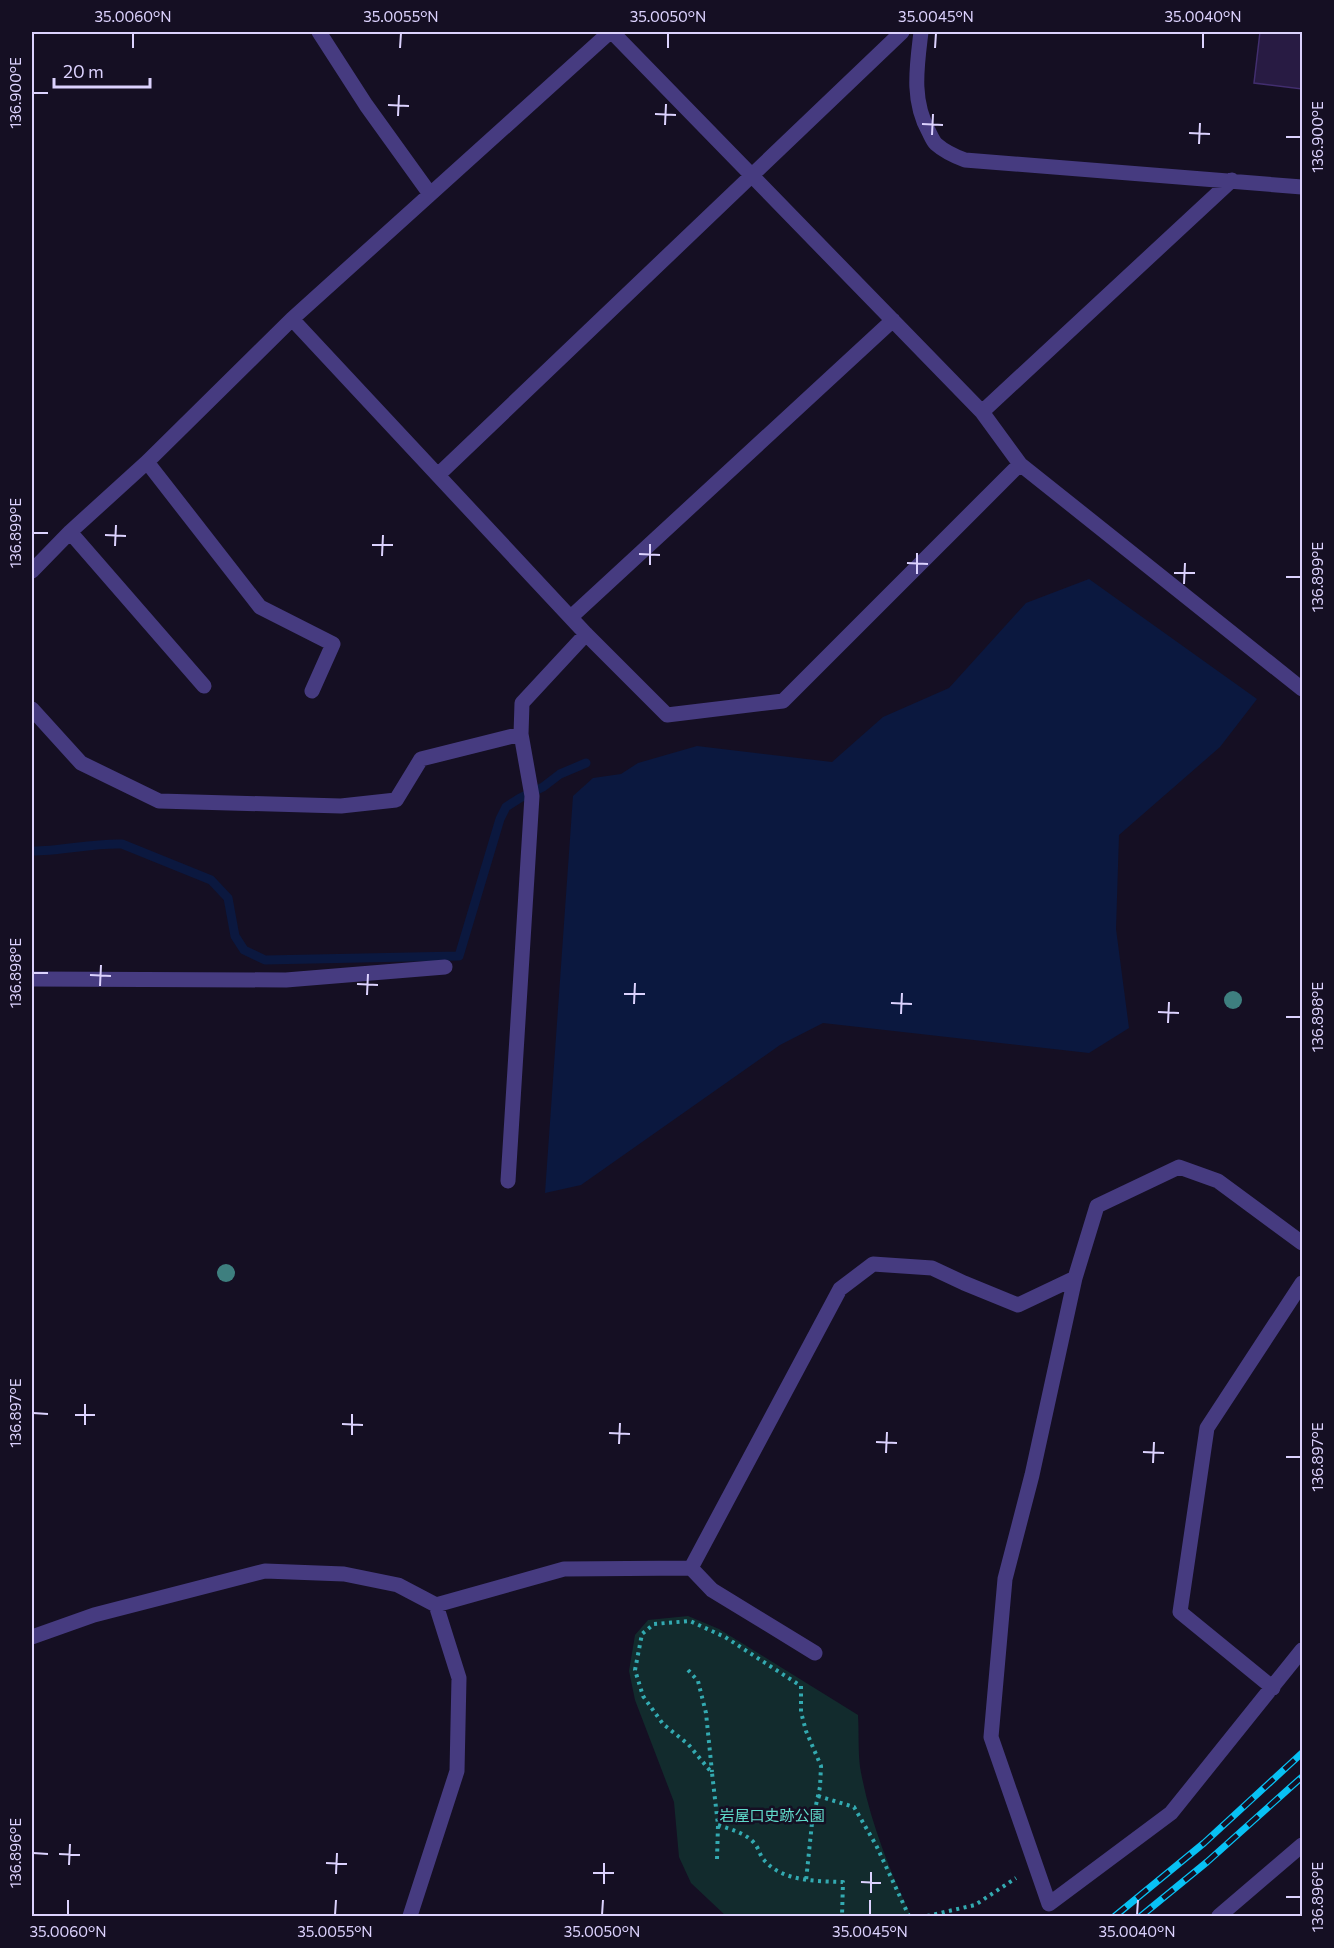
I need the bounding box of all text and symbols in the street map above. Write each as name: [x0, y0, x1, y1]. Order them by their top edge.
text: 35.0060°N: [94, 7, 172, 25]
text: 35.0055°N: [363, 7, 439, 25]
text: 35.0050°N: [630, 7, 706, 25]
text: 35.0045°N: [898, 7, 974, 25]
text: 35.0040°N: [1165, 7, 1241, 25]
scale bar: [54, 51, 150, 89]
text: 136.900°E: [6, 57, 24, 129]
text: 20 m: [63, 60, 104, 82]
text: 136.900°E: [1308, 101, 1326, 173]
text: 136.899°E: [6, 498, 24, 568]
text: 136.899°E: [1308, 542, 1326, 612]
text: 136.898°E: [6, 938, 24, 1008]
text: 136.898°E: [1308, 982, 1326, 1052]
text: 136.897°E: [6, 1378, 24, 1448]
text: 136.897°E: [1308, 1422, 1326, 1492]
park label: 岩屋口史跡公園: [719, 1806, 825, 1824]
text: 136.896°E: [6, 1818, 24, 1888]
text: 136.896°E: [1308, 1862, 1326, 1932]
text: 35.0060°N: [29, 1922, 107, 1940]
text: 35.0055°N: [297, 1922, 373, 1940]
text: 35.0050°N: [564, 1922, 640, 1940]
text: 35.0045°N: [832, 1922, 908, 1940]
text: 35.0040°N: [1099, 1922, 1175, 1940]

